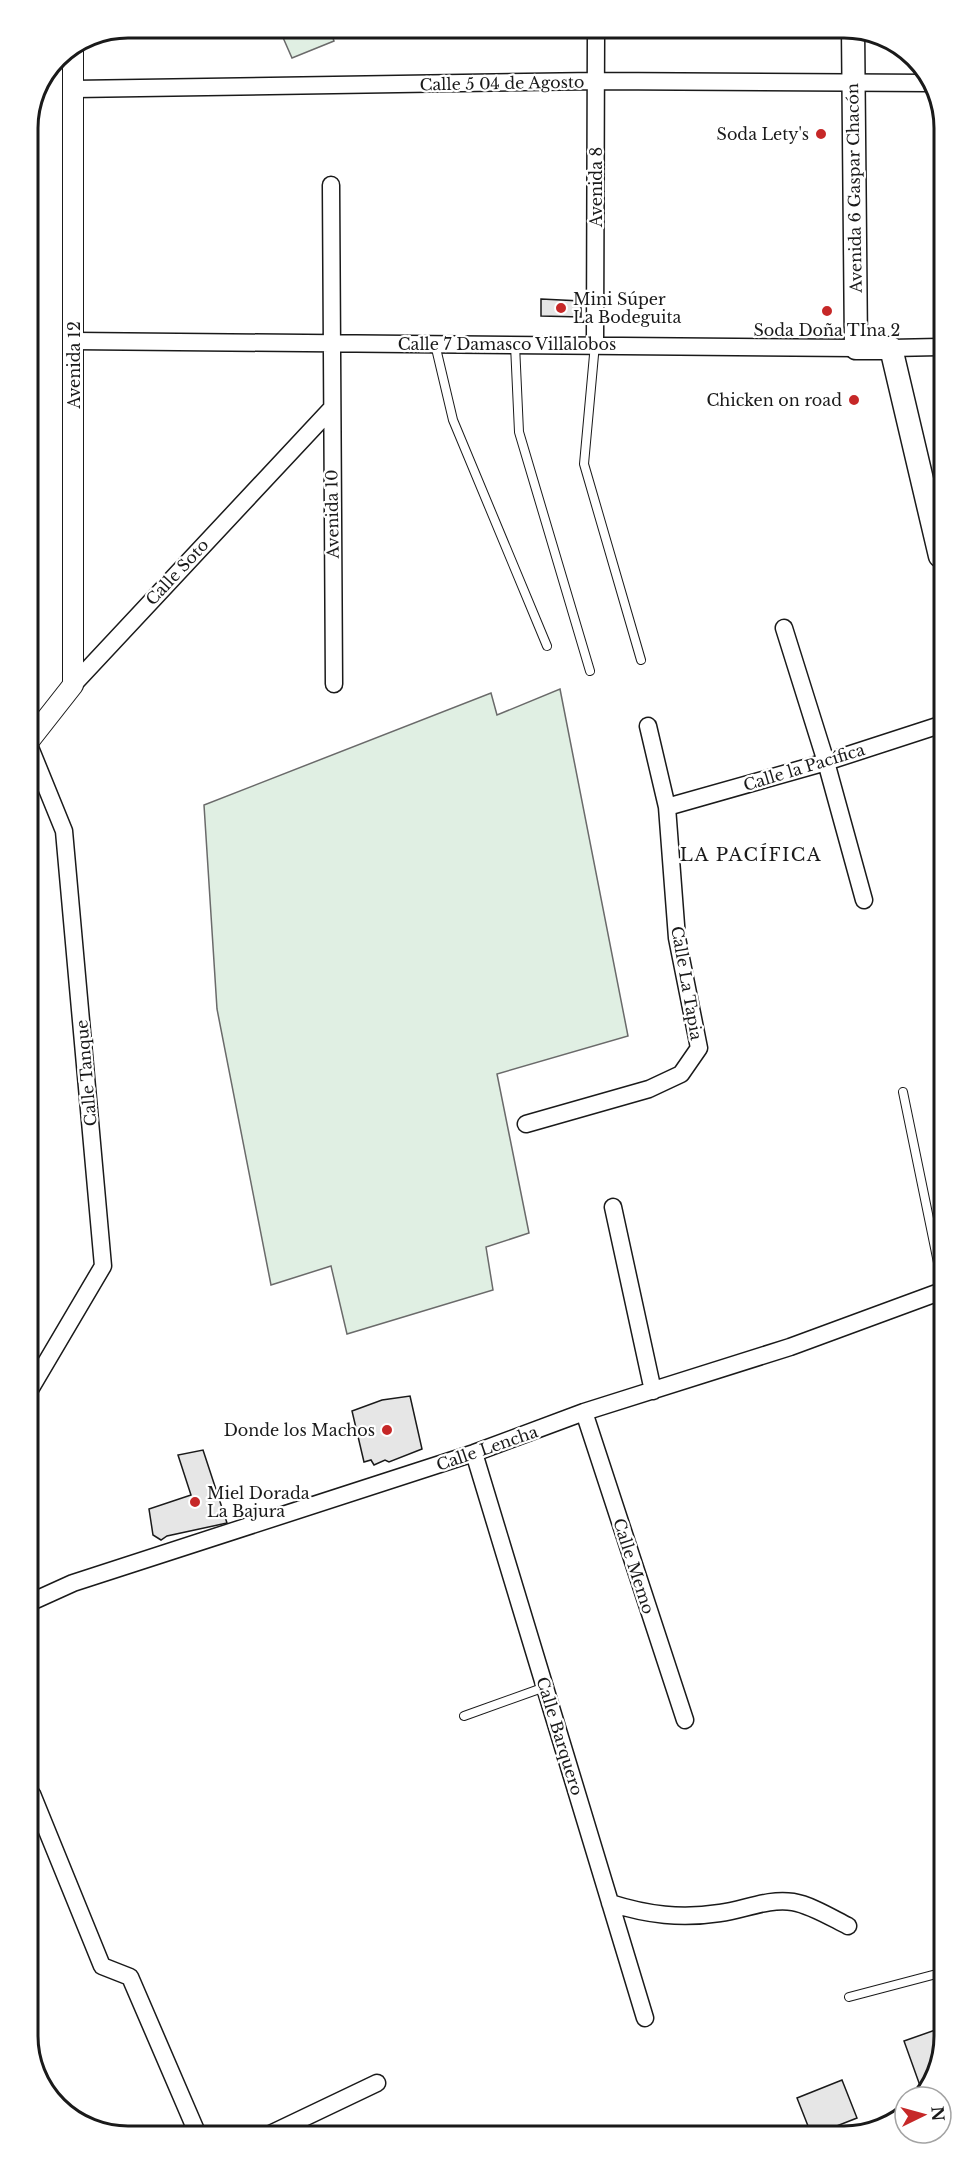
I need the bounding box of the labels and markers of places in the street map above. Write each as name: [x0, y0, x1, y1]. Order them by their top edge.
place label: Soda Lety's: [717, 124, 809, 144]
marker: Soda Lety's: [814, 127, 828, 141]
place label: Mini Súper La Bodeguita: [573, 289, 681, 327]
marker: Mini Súper La Bodeguita: [554, 301, 568, 315]
marker: Soda Doña TIna 2: [820, 304, 834, 318]
place label: Soda Doña TIna 2: [754, 320, 900, 340]
place label: Chicken on road: [706, 390, 842, 410]
marker: Chicken on road: [847, 393, 861, 407]
place label: Donde los Machos: [224, 1420, 375, 1440]
marker: Donde los Machos: [380, 1423, 394, 1437]
place label: Miel Dorada La Bajura: [207, 1483, 310, 1521]
marker: Miel Dorada La Bajura: [188, 1495, 202, 1509]

